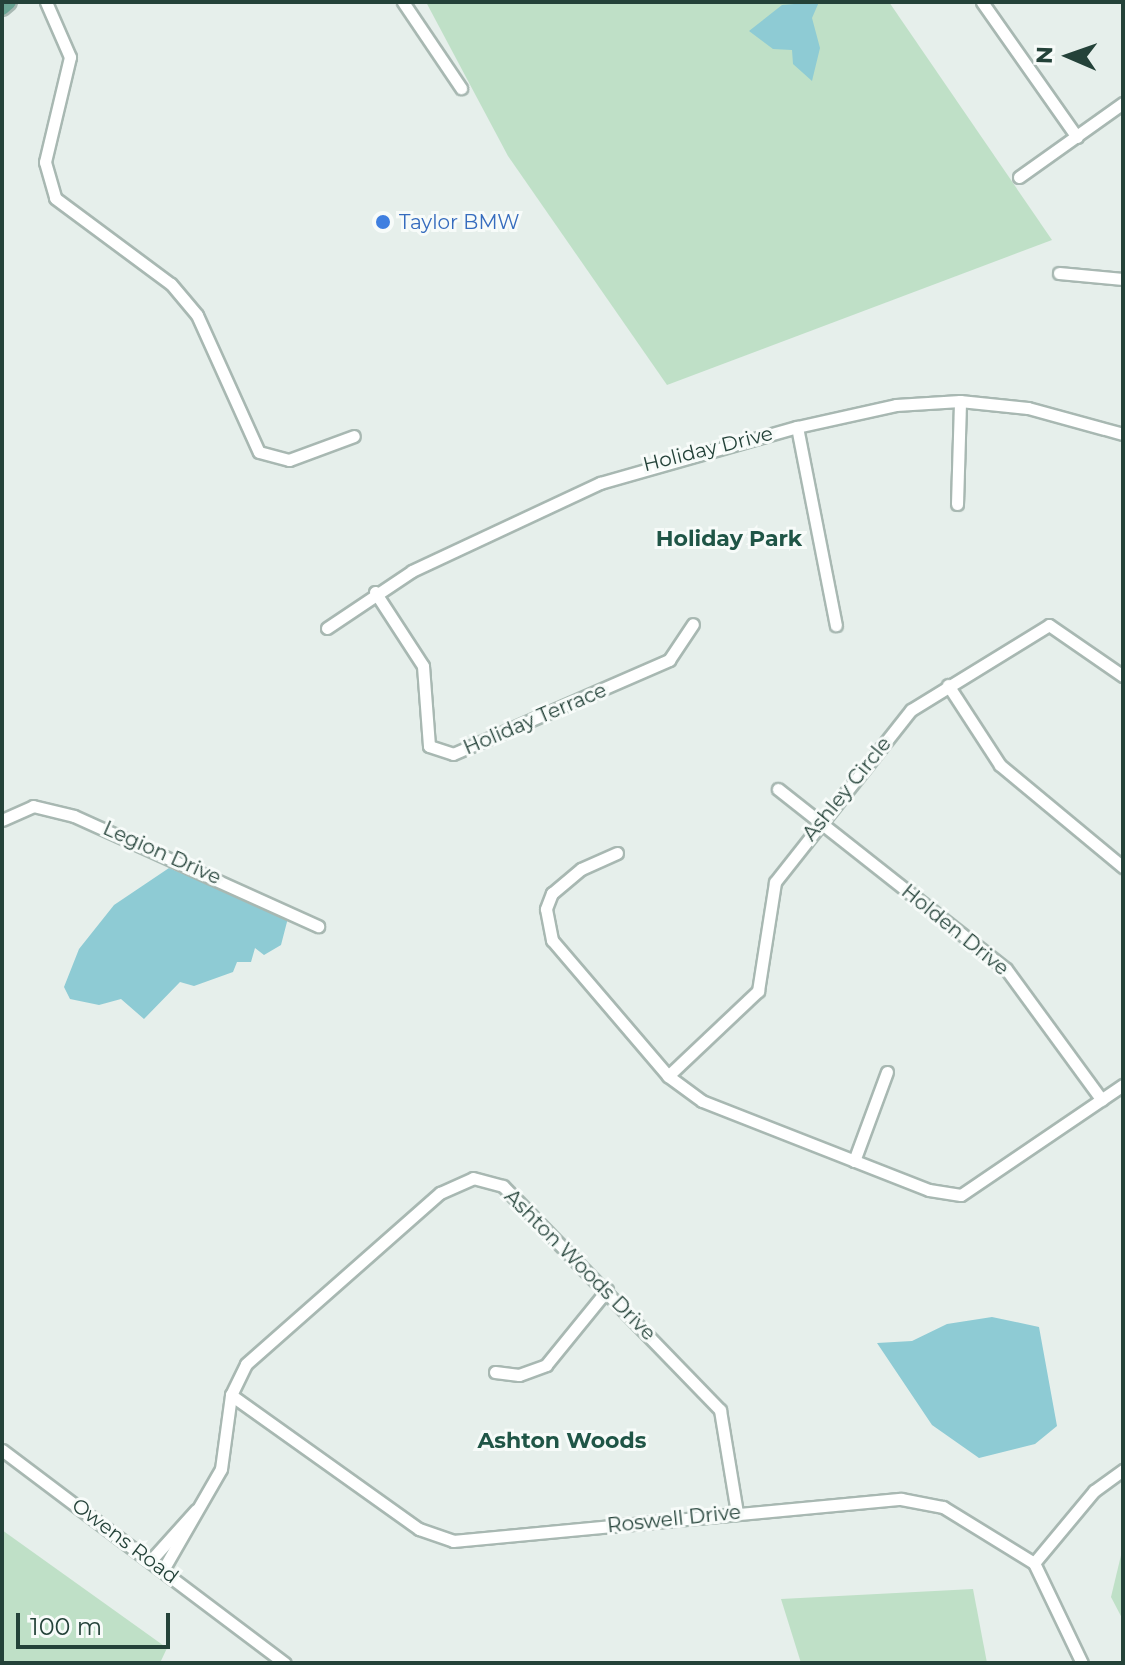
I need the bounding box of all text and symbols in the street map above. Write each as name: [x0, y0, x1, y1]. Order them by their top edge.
north arrow: [1029, 16, 1109, 96]
text: N: [1031, 46, 1058, 65]
place label: Taylor BMW: [399, 210, 519, 234]
marker: Taylor BMW: [374, 213, 392, 231]
street label: Holiday Drive: [641, 421, 775, 477]
district label: Holiday Park: [656, 526, 802, 552]
street label: Holiday Terrace: [460, 678, 610, 760]
street label: Ashley Circle: [798, 732, 896, 846]
street label: Legion Drive: [99, 816, 225, 890]
street label: Holden Drive: [897, 879, 1013, 981]
street label: Ashton Woods Drive: [499, 1184, 661, 1346]
district label: Ashton Woods: [478, 1428, 646, 1454]
street label: Owens Road: [67, 1493, 183, 1589]
street label: Roswell Drive: [606, 1500, 742, 1538]
scale bar: [20, 1597, 174, 1647]
text: 100 m: [30, 1612, 102, 1641]

